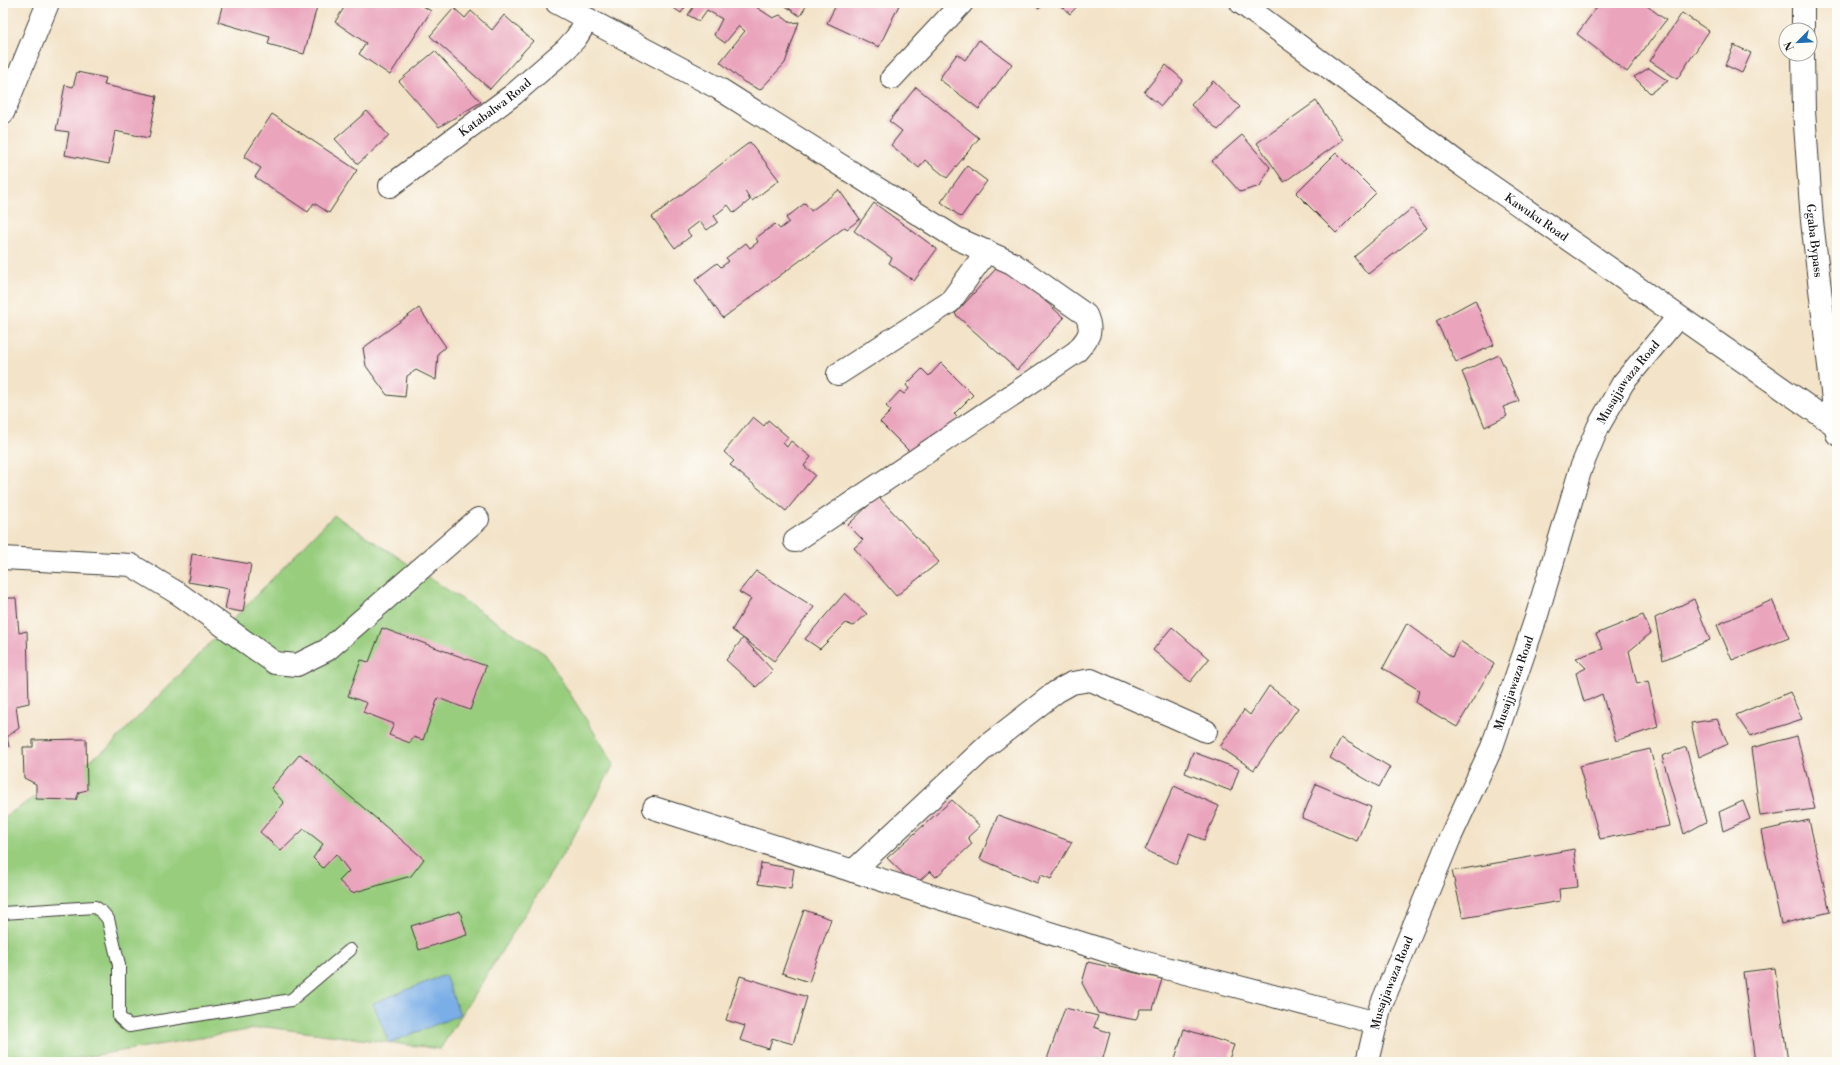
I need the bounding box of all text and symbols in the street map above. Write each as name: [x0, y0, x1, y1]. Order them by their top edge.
north arrow: [1778, 22, 1818, 62]
text: N: [1781, 39, 1798, 52]
street label: Katabalwa Road: [456, 75, 535, 140]
street label: Kawuku Road: [1501, 190, 1571, 245]
street label: Ggaba Bypass: [1803, 203, 1826, 278]
street label: Musajjawaza Road: [1594, 338, 1663, 427]
street label: Musajjawaza Road: [1491, 634, 1537, 733]
street label: Musajjawaza Road: [1368, 934, 1417, 1031]

